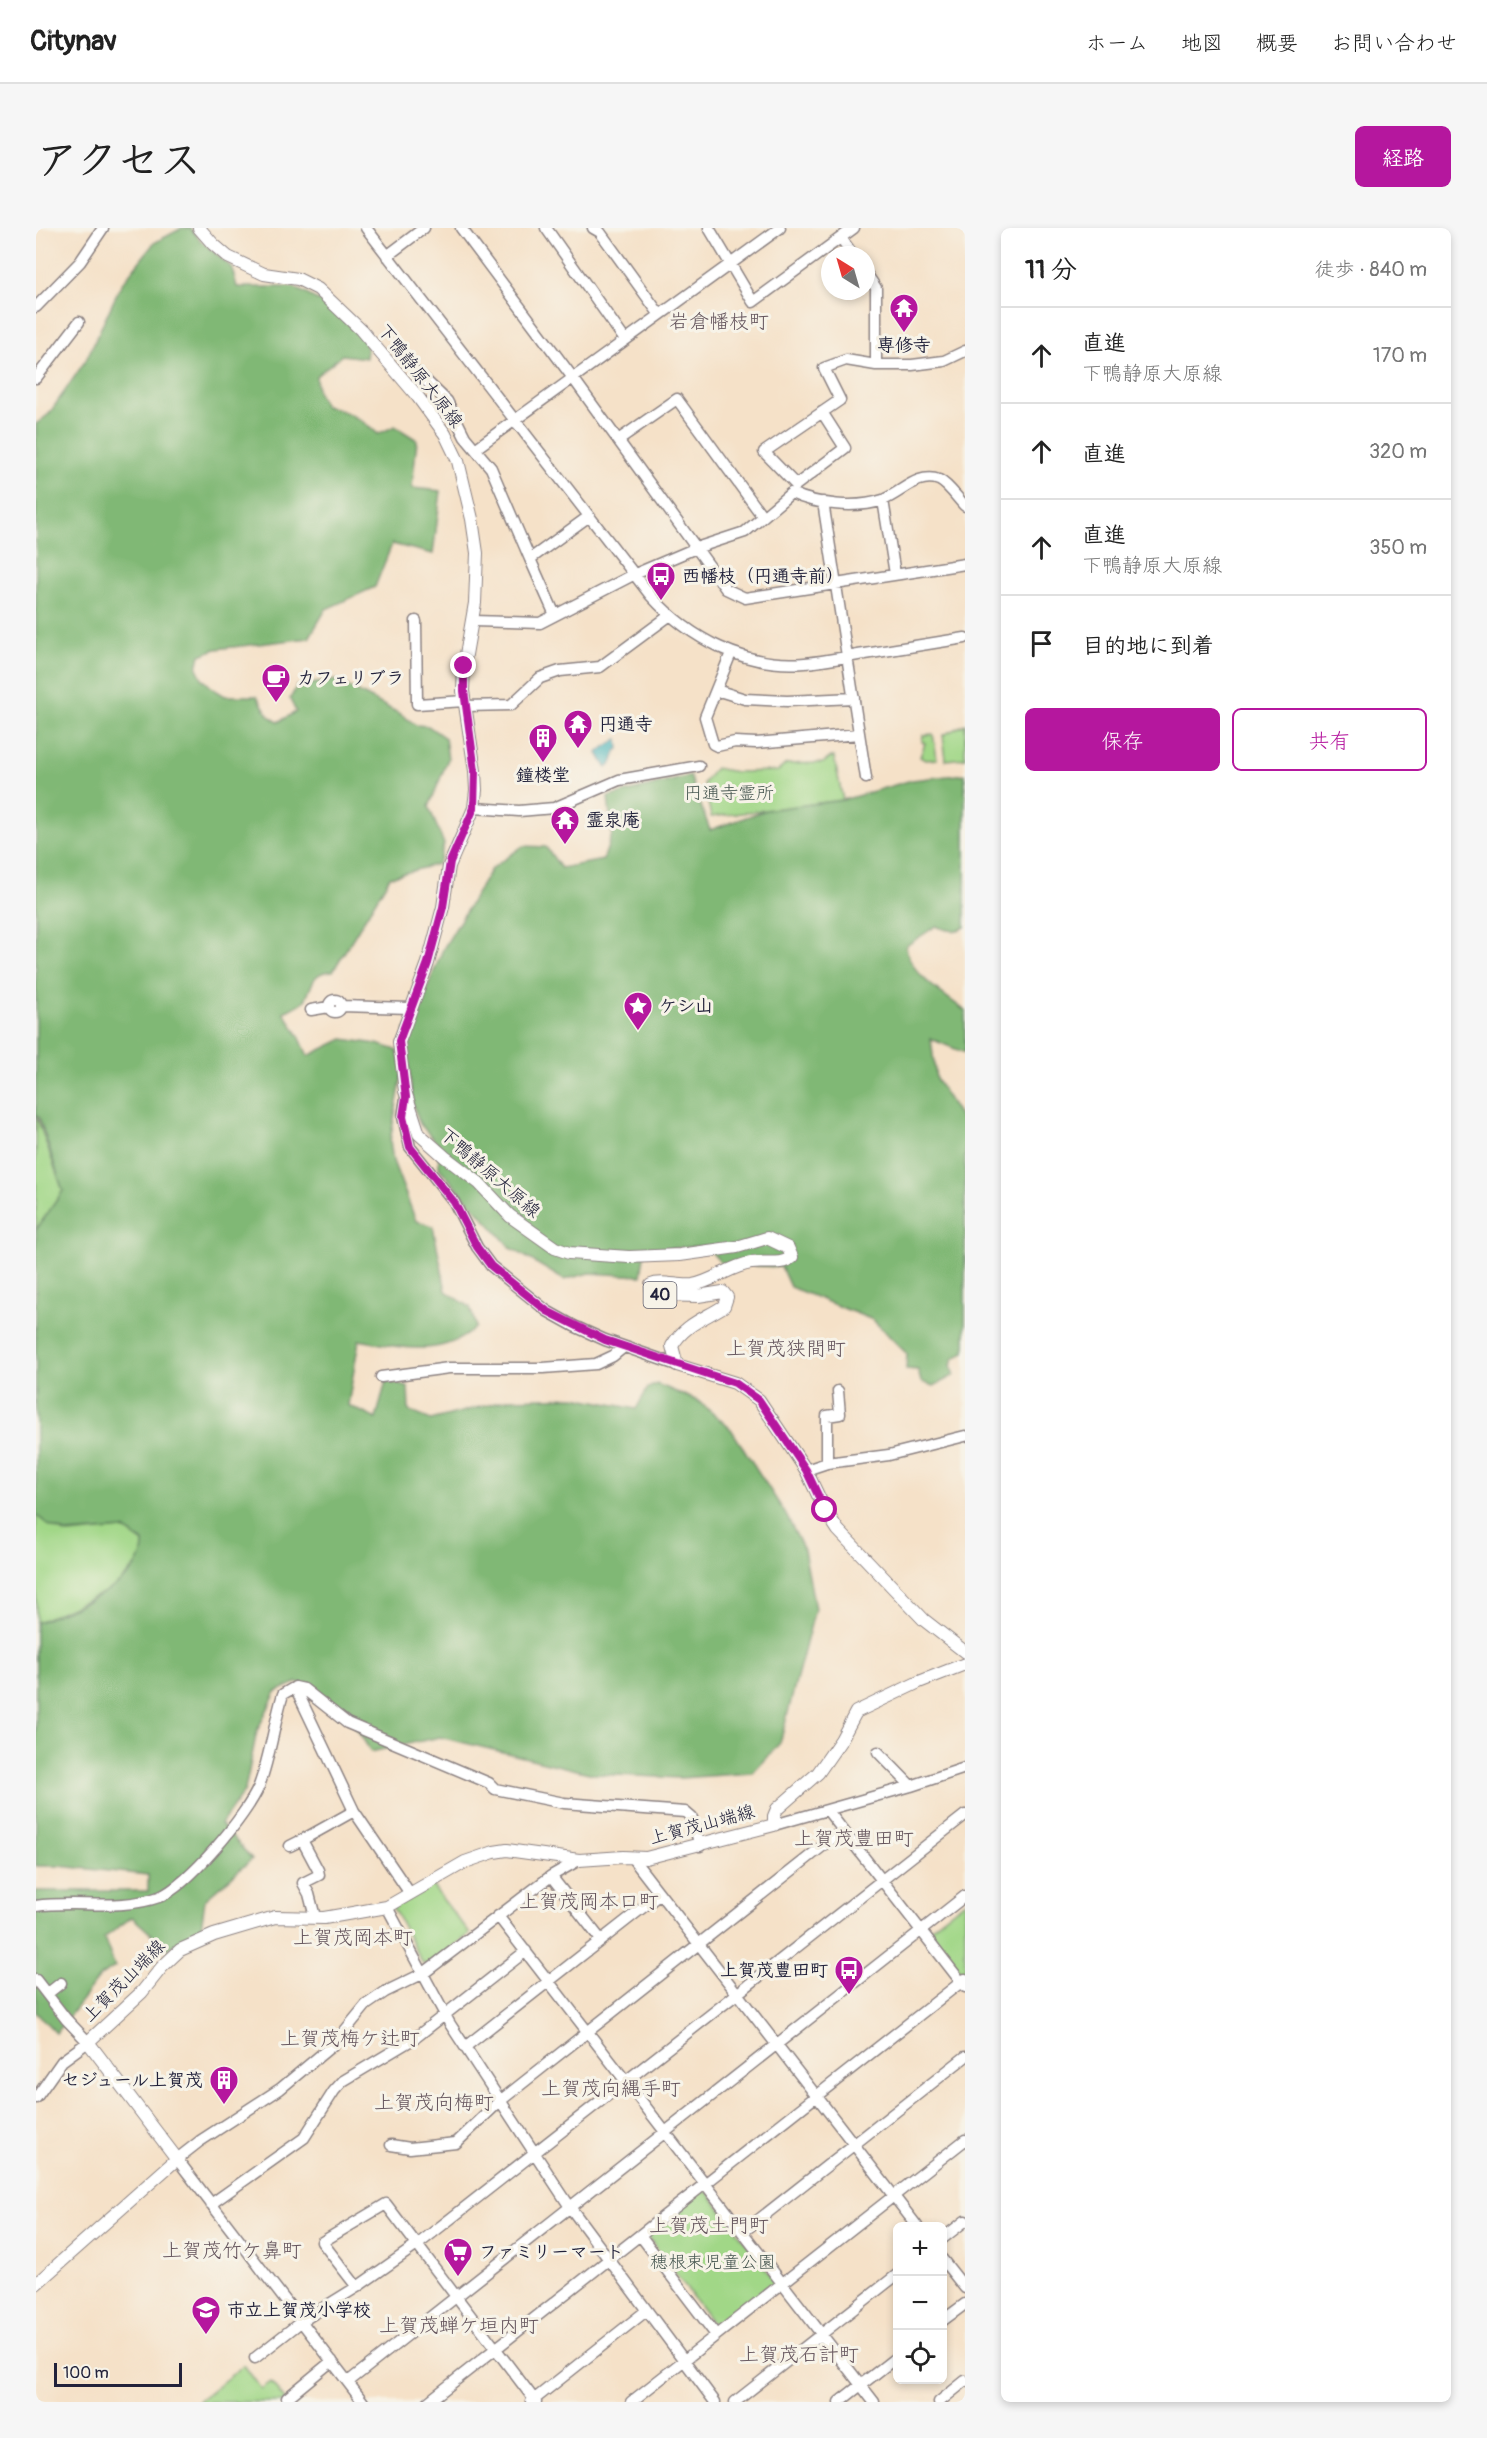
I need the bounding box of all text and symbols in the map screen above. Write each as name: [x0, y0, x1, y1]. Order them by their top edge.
text: Citynav: [30, 24, 117, 59]
text: ホーム: [1086, 30, 1148, 57]
text: 地図: [1181, 30, 1223, 57]
text: 概要: [1256, 30, 1298, 57]
text: お問い合わせ: [1331, 30, 1457, 57]
button: 経路: [1355, 126, 1451, 187]
text: アクセス: [36, 135, 201, 187]
north arrow: [821, 246, 875, 300]
text: 11 分: [1025, 254, 1077, 286]
text: 徒歩 · 840 m: [1314, 257, 1427, 282]
temple icon: 専修寺: [888, 292, 920, 334]
district label: 岩倉幡枝町: [669, 309, 769, 334]
street label: 下鴨静原大原線: [372, 319, 468, 433]
text: 直進: [1082, 329, 1126, 357]
place label: 専修寺: [877, 334, 931, 357]
icon: ahead: [1025, 339, 1058, 372]
text: 170 m: [1373, 343, 1427, 368]
text: 下鴨静原大原線: [1082, 361, 1222, 386]
icon: ahead: [1025, 435, 1058, 468]
text: 320 m: [1369, 439, 1427, 464]
text: 直進: [1082, 440, 1126, 468]
text: 直進: [1082, 521, 1126, 549]
icon: ahead: [1025, 531, 1058, 564]
text: 350 m: [1369, 535, 1427, 560]
text: 下鴨静原大原線: [1082, 553, 1222, 578]
bus stop icon: 西幡枝（円通寺前）: [645, 560, 677, 602]
place label: 西幡枝（円通寺前）: [682, 565, 844, 588]
icon: arrive: [1025, 627, 1058, 660]
text: 目的地に到着: [1082, 632, 1214, 660]
route end: [450, 652, 476, 678]
cafe icon: カフェリブラ: [260, 662, 292, 704]
place label: カフェリブラ: [297, 667, 404, 690]
temple icon: 円通寺: [562, 708, 594, 750]
button: 保存: [1025, 708, 1220, 771]
button: 共有: [1232, 708, 1427, 771]
place label: 円通寺: [599, 713, 653, 736]
building icon: 鐘楼堂: [527, 722, 559, 764]
place label: 鐘楼堂: [516, 764, 570, 787]
park label: 円通寺霊所: [684, 782, 774, 805]
temple icon: 霊泉庵: [549, 804, 581, 846]
place label: 霊泉庵: [586, 809, 640, 832]
place icon: ケシ山: [622, 990, 654, 1032]
place label: ケシ山: [659, 995, 713, 1018]
street label: 下鴨静原大原線: [435, 1123, 545, 1223]
road number: 40: [644, 1282, 676, 1308]
district label: 上賀茂狭間町: [726, 1336, 846, 1361]
route start: [811, 1496, 837, 1522]
street label: 上賀茂山端線: [647, 1800, 757, 1850]
district label: 上賀茂豊田町: [794, 1826, 914, 1851]
district label: 上賀茂岡本口町: [519, 1889, 659, 1914]
district label: 上賀茂岡本町: [293, 1925, 413, 1950]
street label: 上賀茂山端線: [78, 1935, 170, 2027]
bus stop icon: 上賀茂豊田町: [833, 1954, 865, 1996]
place label: 上賀茂豊田町: [720, 1959, 828, 1982]
district label: 上賀茂梅ケ辻町: [280, 2026, 420, 2051]
building icon: セジュール上賀茂: [208, 2064, 240, 2106]
place label: セジュール上賀茂: [62, 2069, 203, 2092]
district label: 上賀茂向縄手町: [541, 2076, 681, 2101]
district label: 上賀茂向梅町: [374, 2090, 494, 2115]
district label: 上賀茂土門町: [649, 2213, 769, 2238]
map controls: [893, 2222, 947, 2384]
button: +: [893, 2222, 947, 2276]
supermarket icon: ファミリーマート: [442, 2236, 474, 2278]
district label: 上賀茂竹ケ鼻町: [162, 2238, 302, 2263]
place label: ファミリーマート: [479, 2241, 624, 2264]
park label: 穂根束児童公園: [650, 2251, 776, 2274]
button: −: [893, 2276, 947, 2330]
school or university icon: 市立上賀茂小学校: [190, 2294, 222, 2336]
place label: 市立上賀茂小学校: [227, 2299, 371, 2322]
district label: 上賀茂蝉ケ垣内町: [379, 2313, 539, 2338]
button: locate: [893, 2330, 947, 2384]
district label: 上賀茂石計町: [739, 2342, 859, 2367]
scale bar: [54, 2360, 182, 2388]
text: 100 m: [63, 2363, 109, 2383]

